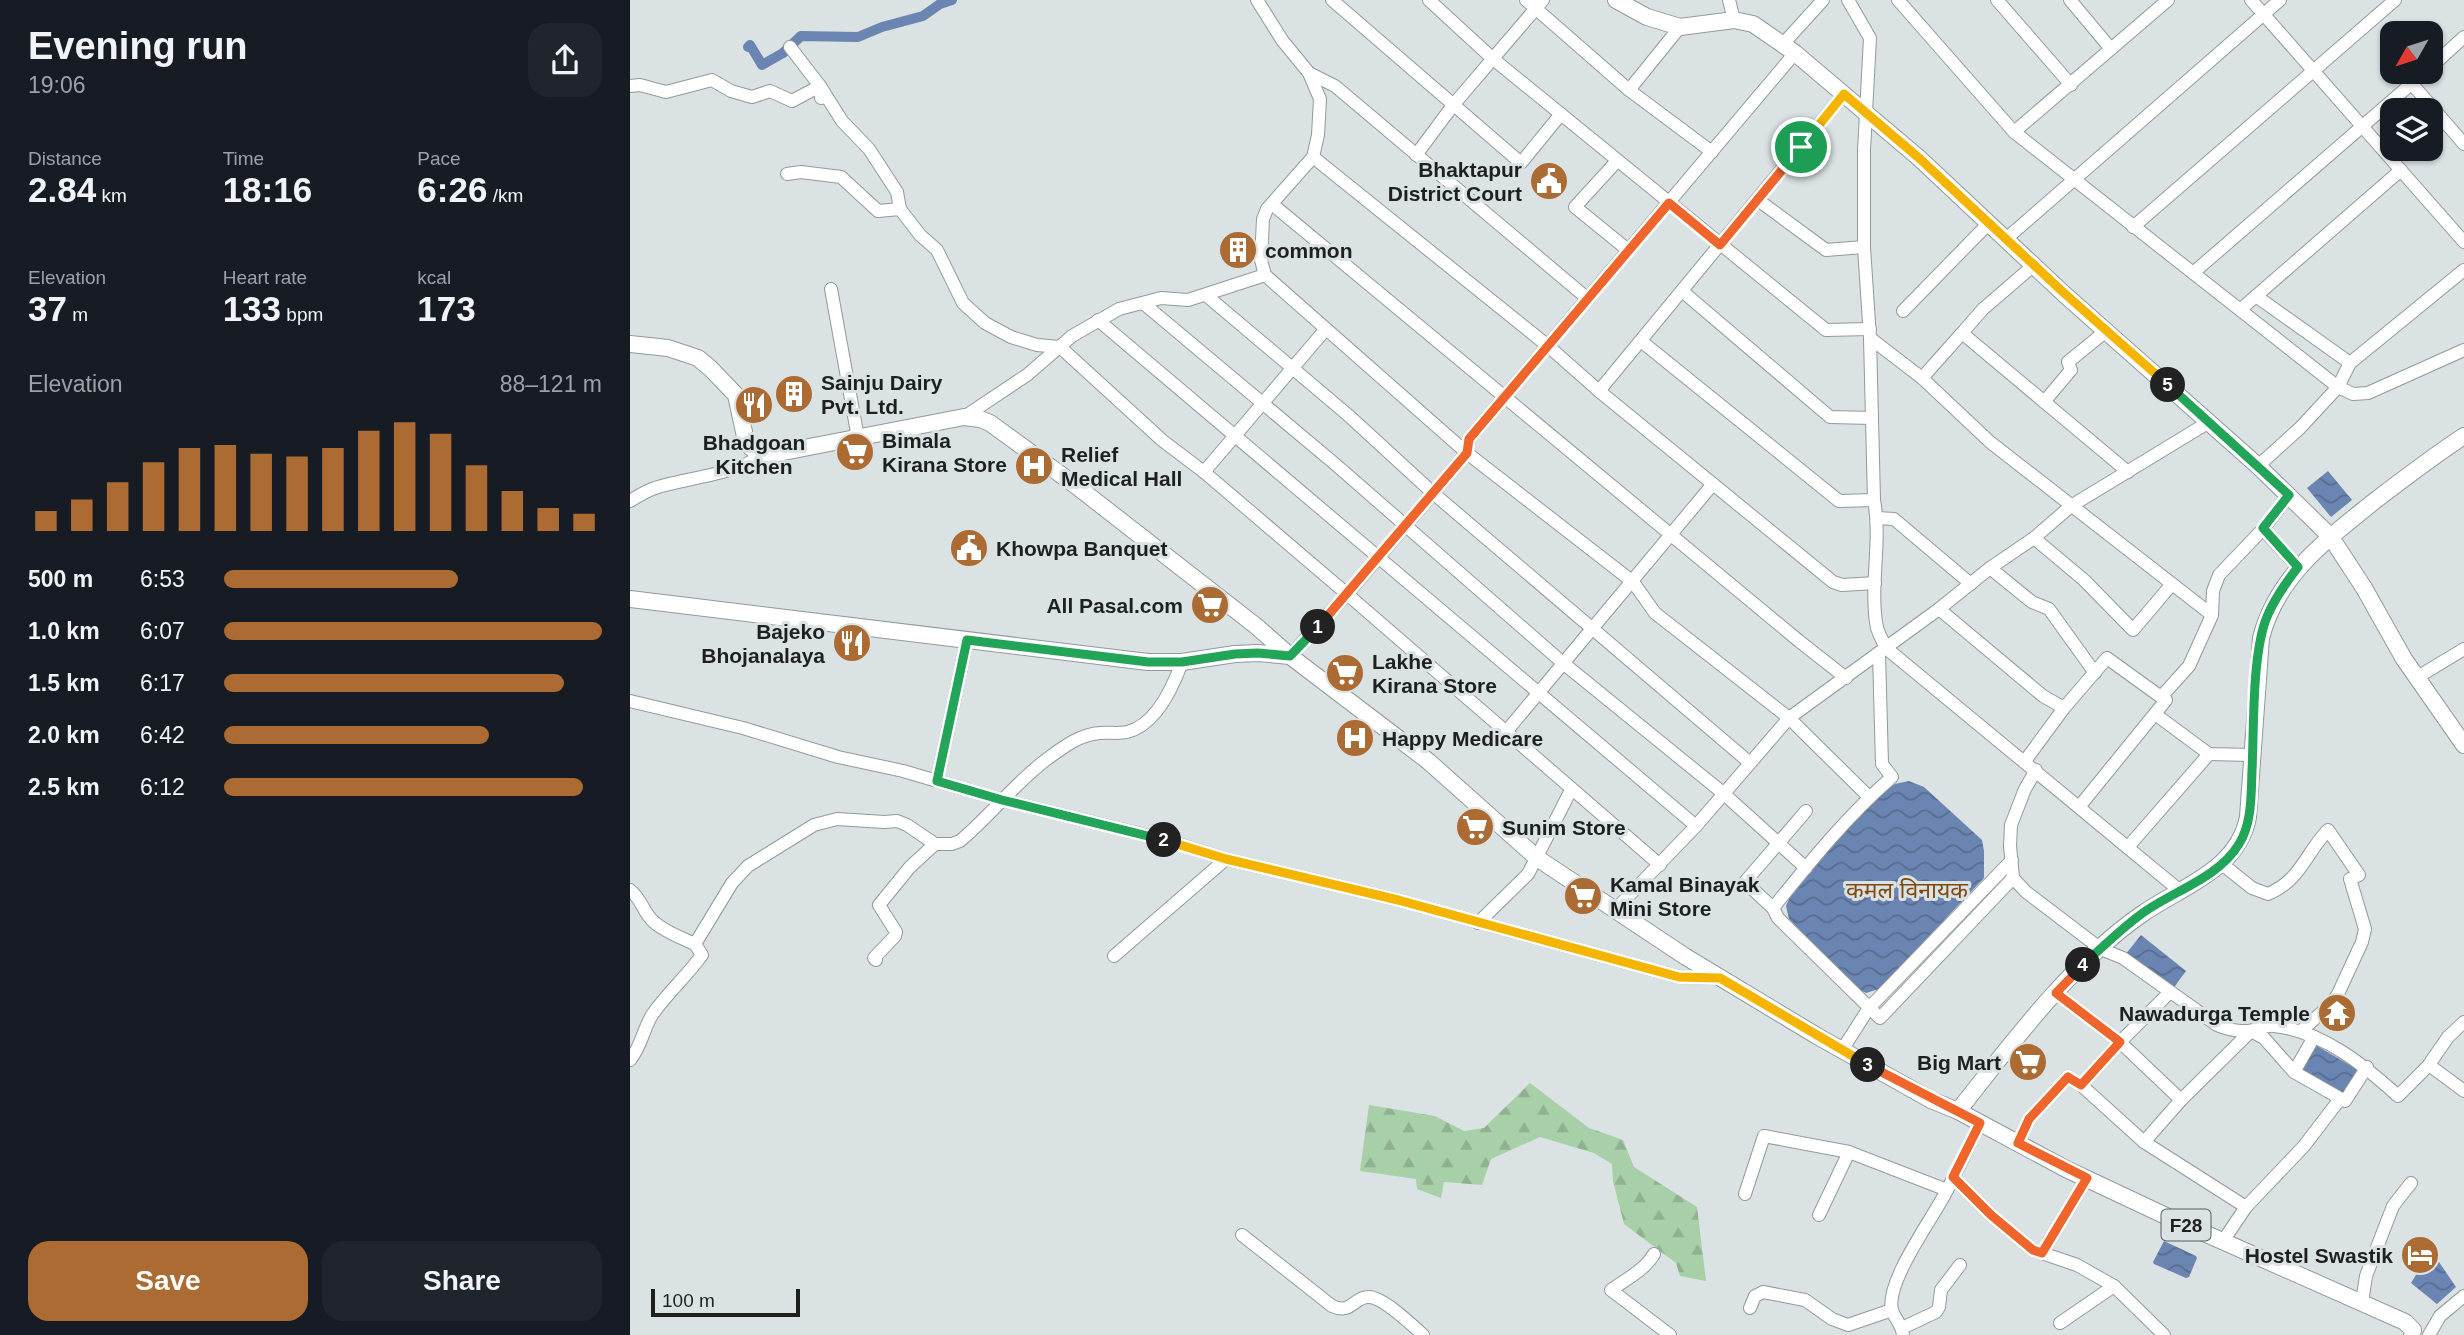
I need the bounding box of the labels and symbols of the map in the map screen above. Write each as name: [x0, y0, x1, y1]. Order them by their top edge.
north arrow: [2380, 21, 2443, 84]
pin: [1771, 117, 1831, 177]
place label: Bhaktapur District Court: [1388, 158, 1522, 205]
public building icon: Bhaktapur District Court: [1528, 160, 1570, 202]
building icon: common: [1217, 229, 1259, 271]
place label: common: [1265, 239, 1353, 262]
pin: 5: [2150, 368, 2186, 402]
place label: Sainju Dairy Pvt. Ltd.: [821, 371, 943, 418]
building icon: Sainju Dairy Pvt. Ltd.: [773, 373, 815, 415]
restaurant icon: Bhadgoan Kitchen: [733, 384, 775, 426]
place label: Bimala Kirana Store: [882, 429, 1007, 476]
place label: Bhadgoan Kitchen: [703, 431, 805, 478]
supermarket icon: Bimala Kirana Store: [834, 431, 876, 473]
place label: Relief Medical Hall: [1061, 443, 1182, 490]
hospital icon: Relief Medical Hall: [1013, 445, 1055, 487]
public building icon: Khowpa Banquet: [948, 527, 990, 569]
place label: Khowpa Banquet: [996, 537, 1168, 560]
supermarket icon: All Pasal.com: [1189, 584, 1231, 626]
place label: All Pasal.com: [1046, 594, 1183, 617]
pin: 1: [1300, 610, 1336, 644]
place label: Bajeko Bhojanalaya: [701, 620, 825, 667]
restaurant icon: Bajeko Bhojanalaya: [831, 622, 873, 664]
place label: Lakhe Kirana Store: [1372, 650, 1497, 697]
supermarket icon: Lakhe Kirana Store: [1324, 652, 1366, 694]
hospital icon: Happy Medicare: [1334, 717, 1376, 759]
place label: Happy Medicare: [1382, 727, 1543, 750]
supermarket icon: Sunim Store: [1454, 806, 1496, 848]
place label: Sunim Store: [1502, 816, 1626, 839]
pin: 2: [1146, 822, 1182, 858]
place label: Kamal Binayak Mini Store: [1610, 873, 1760, 920]
supermarket icon: Kamal Binayak Mini Store: [1562, 875, 1604, 917]
district label: कमल विनायक: [1846, 877, 1969, 903]
pin: 4: [2066, 948, 2100, 982]
temple icon: Nawadurga Temple: [2316, 992, 2358, 1034]
place label: Nawadurga Temple: [2119, 1002, 2310, 1025]
supermarket icon: Big Mart: [2007, 1041, 2049, 1083]
pin: 3: [1850, 1048, 1886, 1082]
place label: Big Mart: [1917, 1051, 2001, 1074]
road number: F28: [2162, 1210, 2210, 1240]
hotel icon: Hostel Swastik: [2399, 1234, 2441, 1276]
place label: Hostel Swastik: [2245, 1244, 2393, 1267]
scale bar: [651, 1286, 800, 1318]

